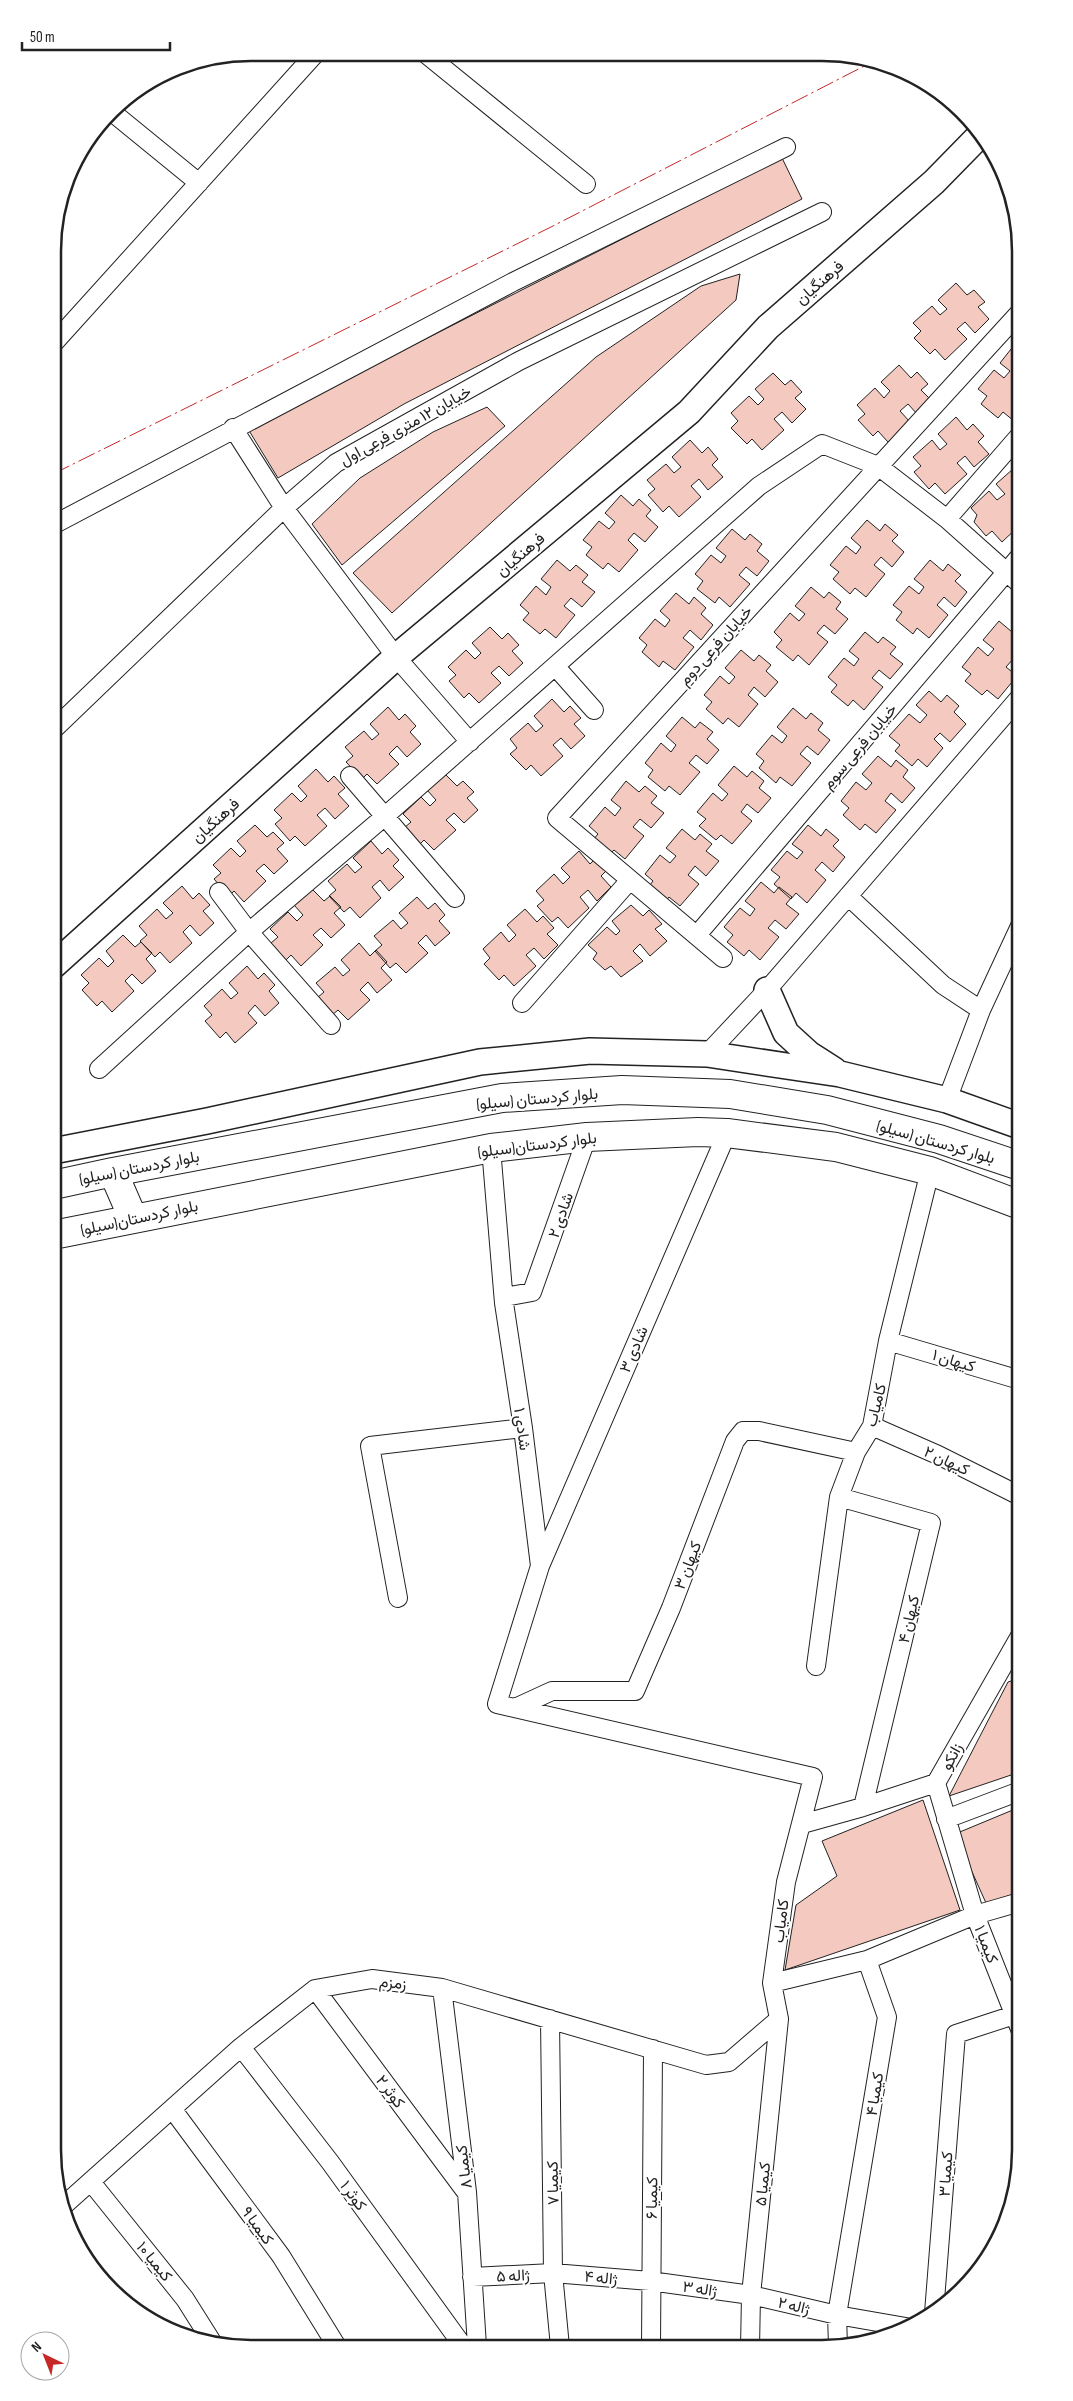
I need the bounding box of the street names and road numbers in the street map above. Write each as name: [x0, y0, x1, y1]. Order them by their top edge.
street label: فرهنگیان: [792, 257, 848, 309]
street label: خیابان ۱۲ متری فرعی اول: [337, 382, 475, 470]
street label: فرهنگیان: [493, 529, 549, 581]
street label: خیابان فرعی دوم: [675, 602, 757, 690]
street label: خیابان فرعی سوم: [819, 700, 902, 794]
street label: فرهنگیان: [188, 795, 244, 847]
street label: بلوار کردستان (سیلو): [475, 1085, 599, 1114]
street label: بلوار کردستان (سیلو): [874, 1116, 997, 1168]
street label: بلوار کردستان(سیلو): [477, 1129, 598, 1162]
street label: بلوار کردستان (سیلو): [77, 1147, 201, 1189]
street label: شادی ۲: [545, 1190, 578, 1241]
street label: بلوار کردستان(سیلو): [79, 1197, 200, 1240]
street label: شادی ۳: [616, 1323, 653, 1376]
street label: کیهان ۱: [930, 1346, 977, 1377]
street label: کامیاب: [862, 1382, 891, 1429]
street label: شادی ۱: [509, 1407, 534, 1452]
street label: کیهان ۲: [921, 1443, 972, 1480]
street label: کیهان ۳: [671, 1539, 706, 1592]
street label: کیهان ۴: [895, 1594, 924, 1645]
street label: زانکو: [937, 1740, 967, 1774]
street label: کامیاب: [769, 1898, 794, 1944]
street label: کیمیا ۱: [970, 1923, 1002, 1966]
street label: زمزم: [378, 1973, 407, 1994]
street label: کیمیا ۴: [863, 2071, 888, 2117]
street label: کوثر ۲: [371, 2072, 408, 2112]
street label: کیمیا ۸: [452, 2144, 477, 2190]
street label: کیمیا ۳: [935, 2151, 958, 2197]
street label: کیمیا ۷: [544, 2161, 563, 2205]
street label: کیمیا ۵: [752, 2161, 775, 2207]
street label: کوثر ۱: [336, 2177, 370, 2215]
street label: کیمیا ۶: [643, 2177, 662, 2219]
street label: کیمیا ۹: [237, 2203, 277, 2249]
street label: کیمیا ۱۰: [132, 2238, 176, 2286]
street label: ژاله ۵: [496, 2266, 531, 2287]
street label: ژاله ۴: [584, 2268, 619, 2289]
street label: ژاله ۳: [681, 2278, 719, 2301]
street label: ژاله ۲: [776, 2294, 812, 2319]

